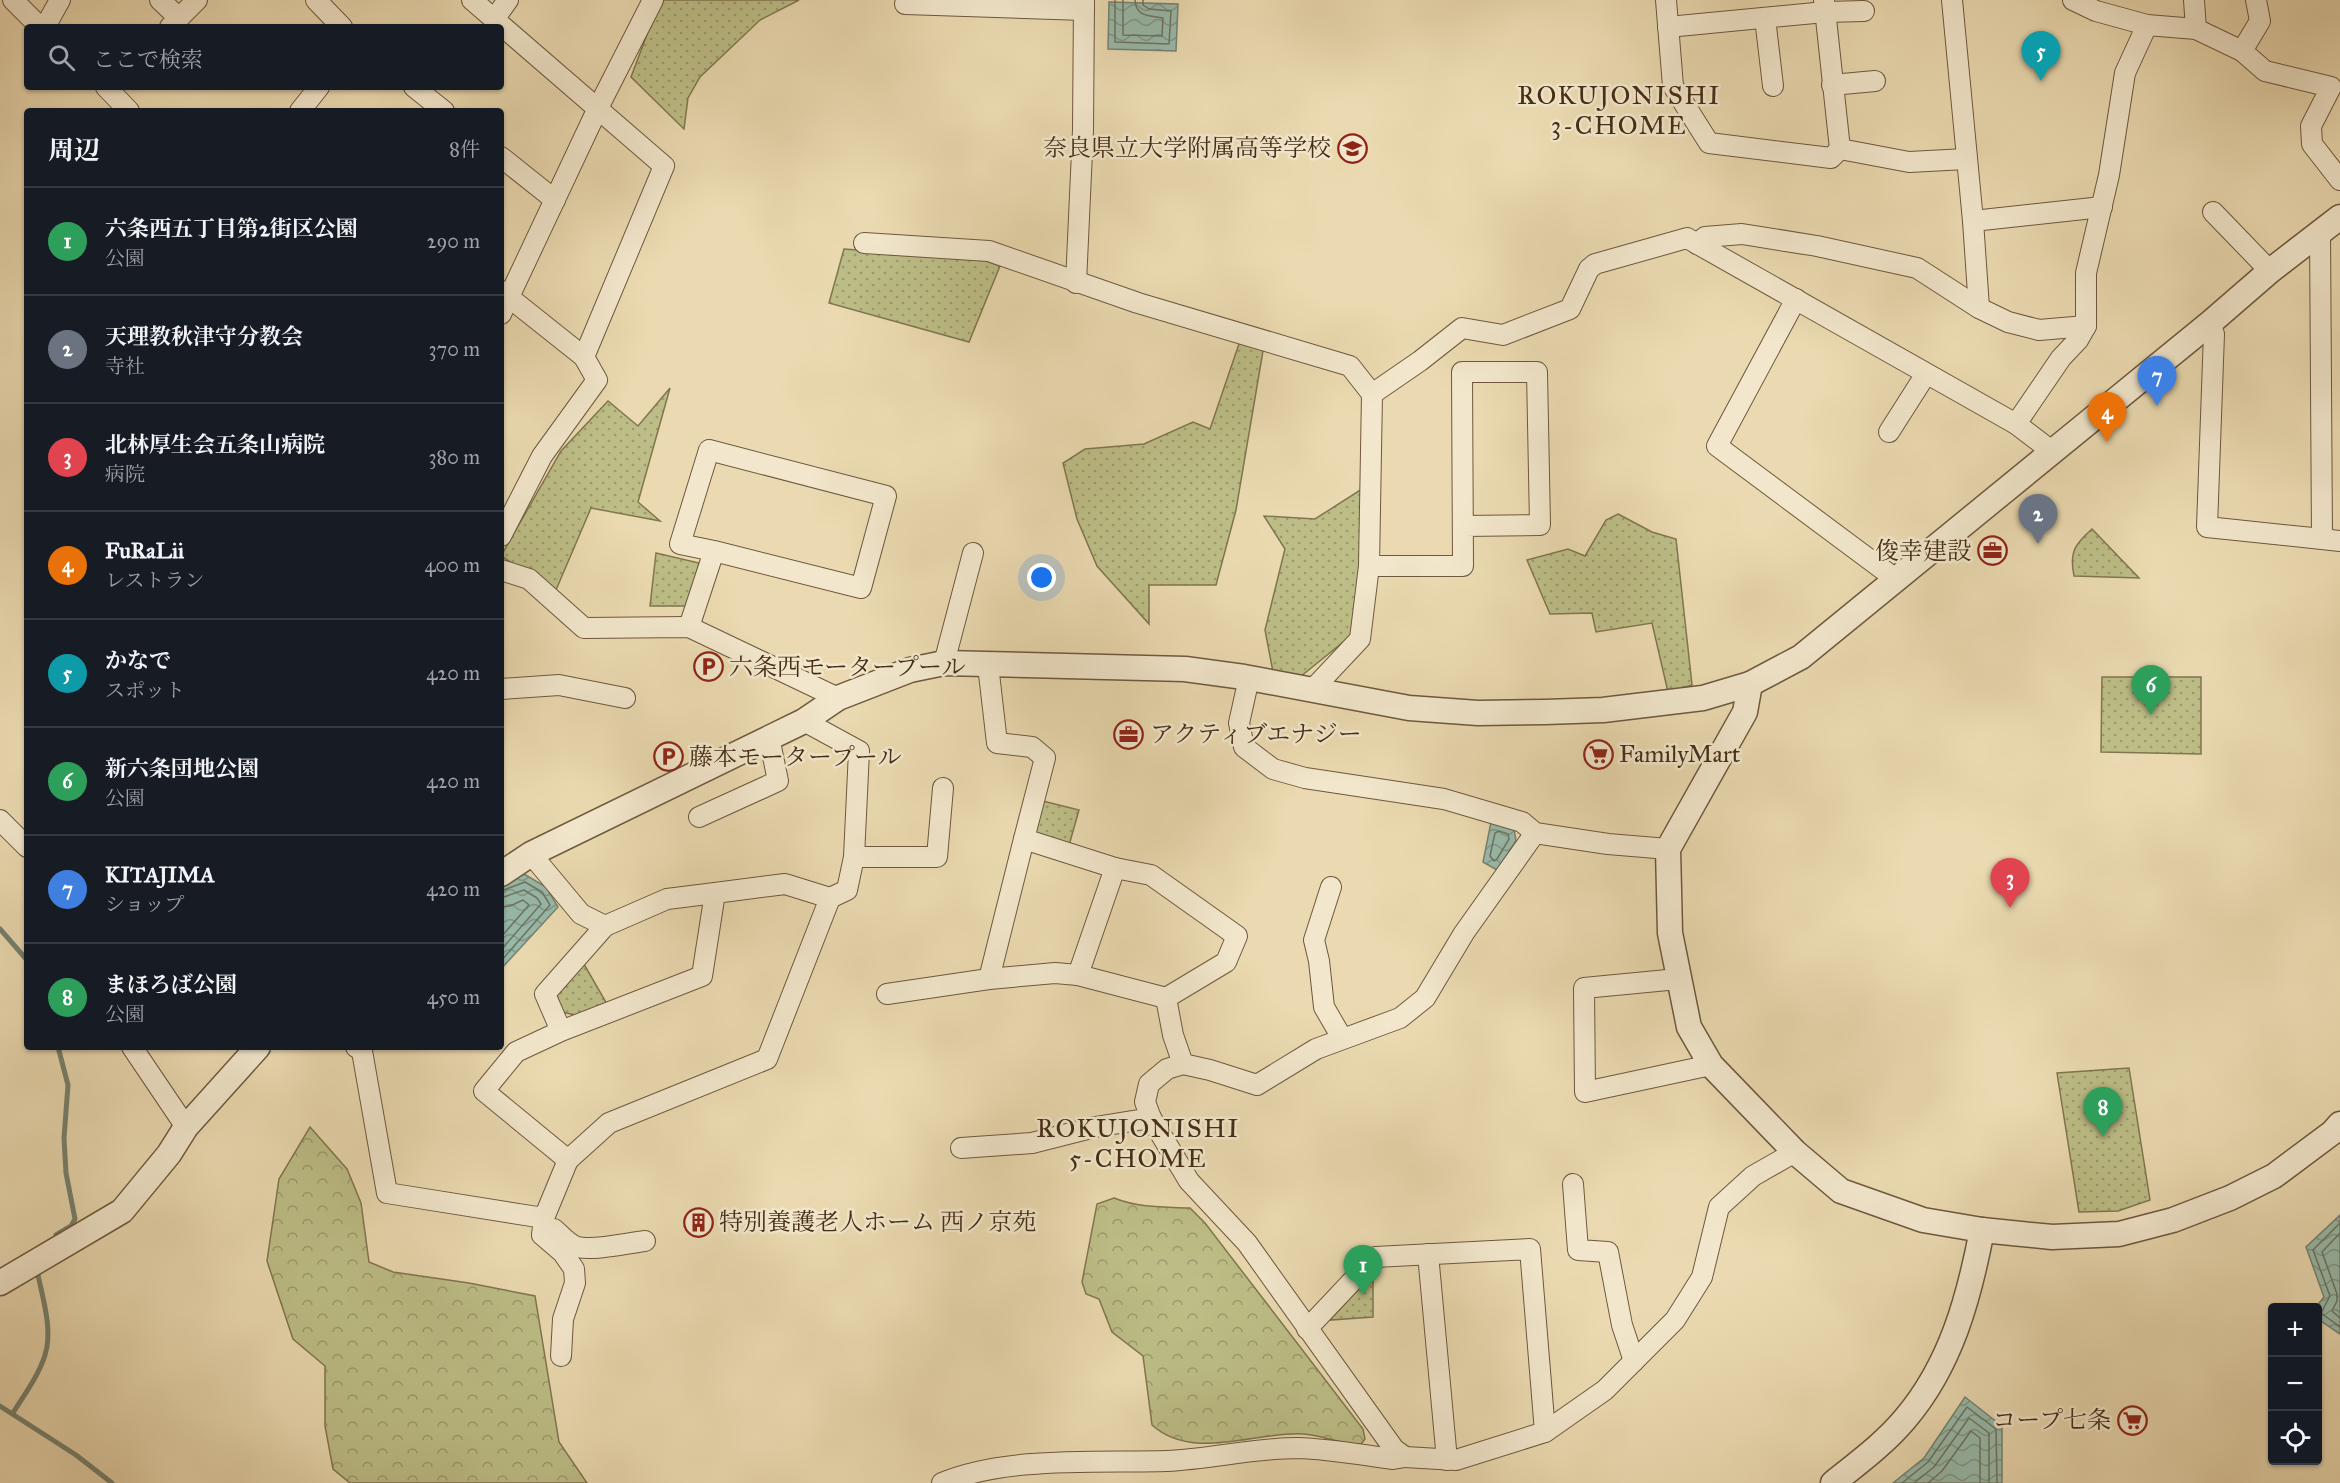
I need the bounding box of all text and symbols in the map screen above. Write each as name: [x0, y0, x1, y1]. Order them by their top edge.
search box: [24, 24, 504, 90]
pin: 5: [2022, 32, 2060, 81]
icon: search: [45, 41, 78, 74]
text: ここで検索: [93, 46, 203, 73]
district label: ROKUJONISHI 3-CHOME: [1517, 79, 1721, 141]
school or university icon: 奈良県立大学附属高等学校: [1336, 132, 1368, 164]
place label: 奈良県立大学附属高等学校: [1043, 133, 1331, 163]
text: 周辺: [48, 134, 100, 166]
text: 8件: [449, 137, 480, 161]
text: 六条西五丁目第2街区公園: [105, 215, 358, 242]
text: 1: [64, 229, 71, 253]
text: 290 m: [427, 229, 480, 253]
text: 公園: [105, 246, 145, 270]
text: 天理教秋津守分教会: [105, 323, 303, 350]
text: 2: [63, 337, 72, 361]
text: 370 m: [429, 337, 480, 361]
text: 寺社: [105, 354, 145, 378]
pin: 7: [2138, 356, 2176, 406]
pin: 4: [2088, 392, 2126, 442]
text: 北林厚生会五条山病院: [105, 431, 325, 458]
text: 3: [64, 445, 72, 469]
text: 380 m: [429, 445, 480, 469]
text: 病院: [105, 462, 145, 486]
pin: 2: [2018, 494, 2058, 544]
office icon: 俊幸建設: [1976, 535, 2008, 567]
place label: 俊幸建設: [1875, 536, 1971, 566]
text: FuRaLii: [105, 537, 184, 564]
text: 4: [62, 553, 73, 577]
text: 400 m: [424, 553, 480, 577]
your location: [1027, 563, 1056, 592]
text: レストラン: [105, 568, 204, 592]
text: かなで: [105, 647, 171, 674]
parking icon: 六条西モータープール: [692, 651, 724, 683]
place label: 六条西モータープール: [729, 652, 966, 682]
text: 5: [63, 661, 72, 685]
text: 420 m: [426, 661, 480, 685]
pin: 6: [2132, 666, 2170, 715]
text: スポット: [105, 678, 185, 702]
office icon: アクティブエナジー: [1113, 718, 1145, 750]
place label: アクティブエナジー: [1150, 719, 1362, 749]
supermarket icon: FamilyMart: [1582, 738, 1614, 770]
place label: FamilyMart: [1619, 739, 1741, 769]
parking icon: 藤本モータープール: [652, 741, 684, 773]
place label: 藤本モータープール: [689, 742, 902, 772]
text: 新六条団地公園: [105, 755, 259, 782]
text: 6: [62, 769, 73, 793]
text: 420 m: [426, 769, 480, 793]
text: 公園: [105, 786, 145, 810]
pin: 3: [1990, 858, 2030, 908]
text: KITAJIMA: [105, 861, 215, 888]
text: 7: [62, 877, 73, 901]
text: 420 m: [426, 877, 480, 901]
text: ショップ: [105, 892, 185, 916]
text: まほろば公園: [105, 971, 237, 998]
text: 8: [62, 985, 73, 1009]
text: 450 m: [427, 985, 480, 1009]
text: 公園: [105, 1002, 145, 1026]
pin: 8: [2084, 1088, 2122, 1137]
district label: ROKUJONISHI 5-CHOME: [1036, 1112, 1240, 1174]
building icon: 特別養護老人ホーム 西ノ京苑: [682, 1206, 714, 1238]
place label: 特別養護老人ホーム 西ノ京苑: [719, 1207, 1036, 1237]
pin: 1: [1344, 1246, 1382, 1295]
map controls: [2268, 1303, 2322, 1465]
button: +: [2268, 1303, 2322, 1357]
button: −: [2268, 1357, 2322, 1411]
supermarket icon: コープ七条: [2116, 1404, 2148, 1436]
place label: コープ七条: [1992, 1405, 2111, 1435]
button: locate: [2268, 1411, 2322, 1465]

